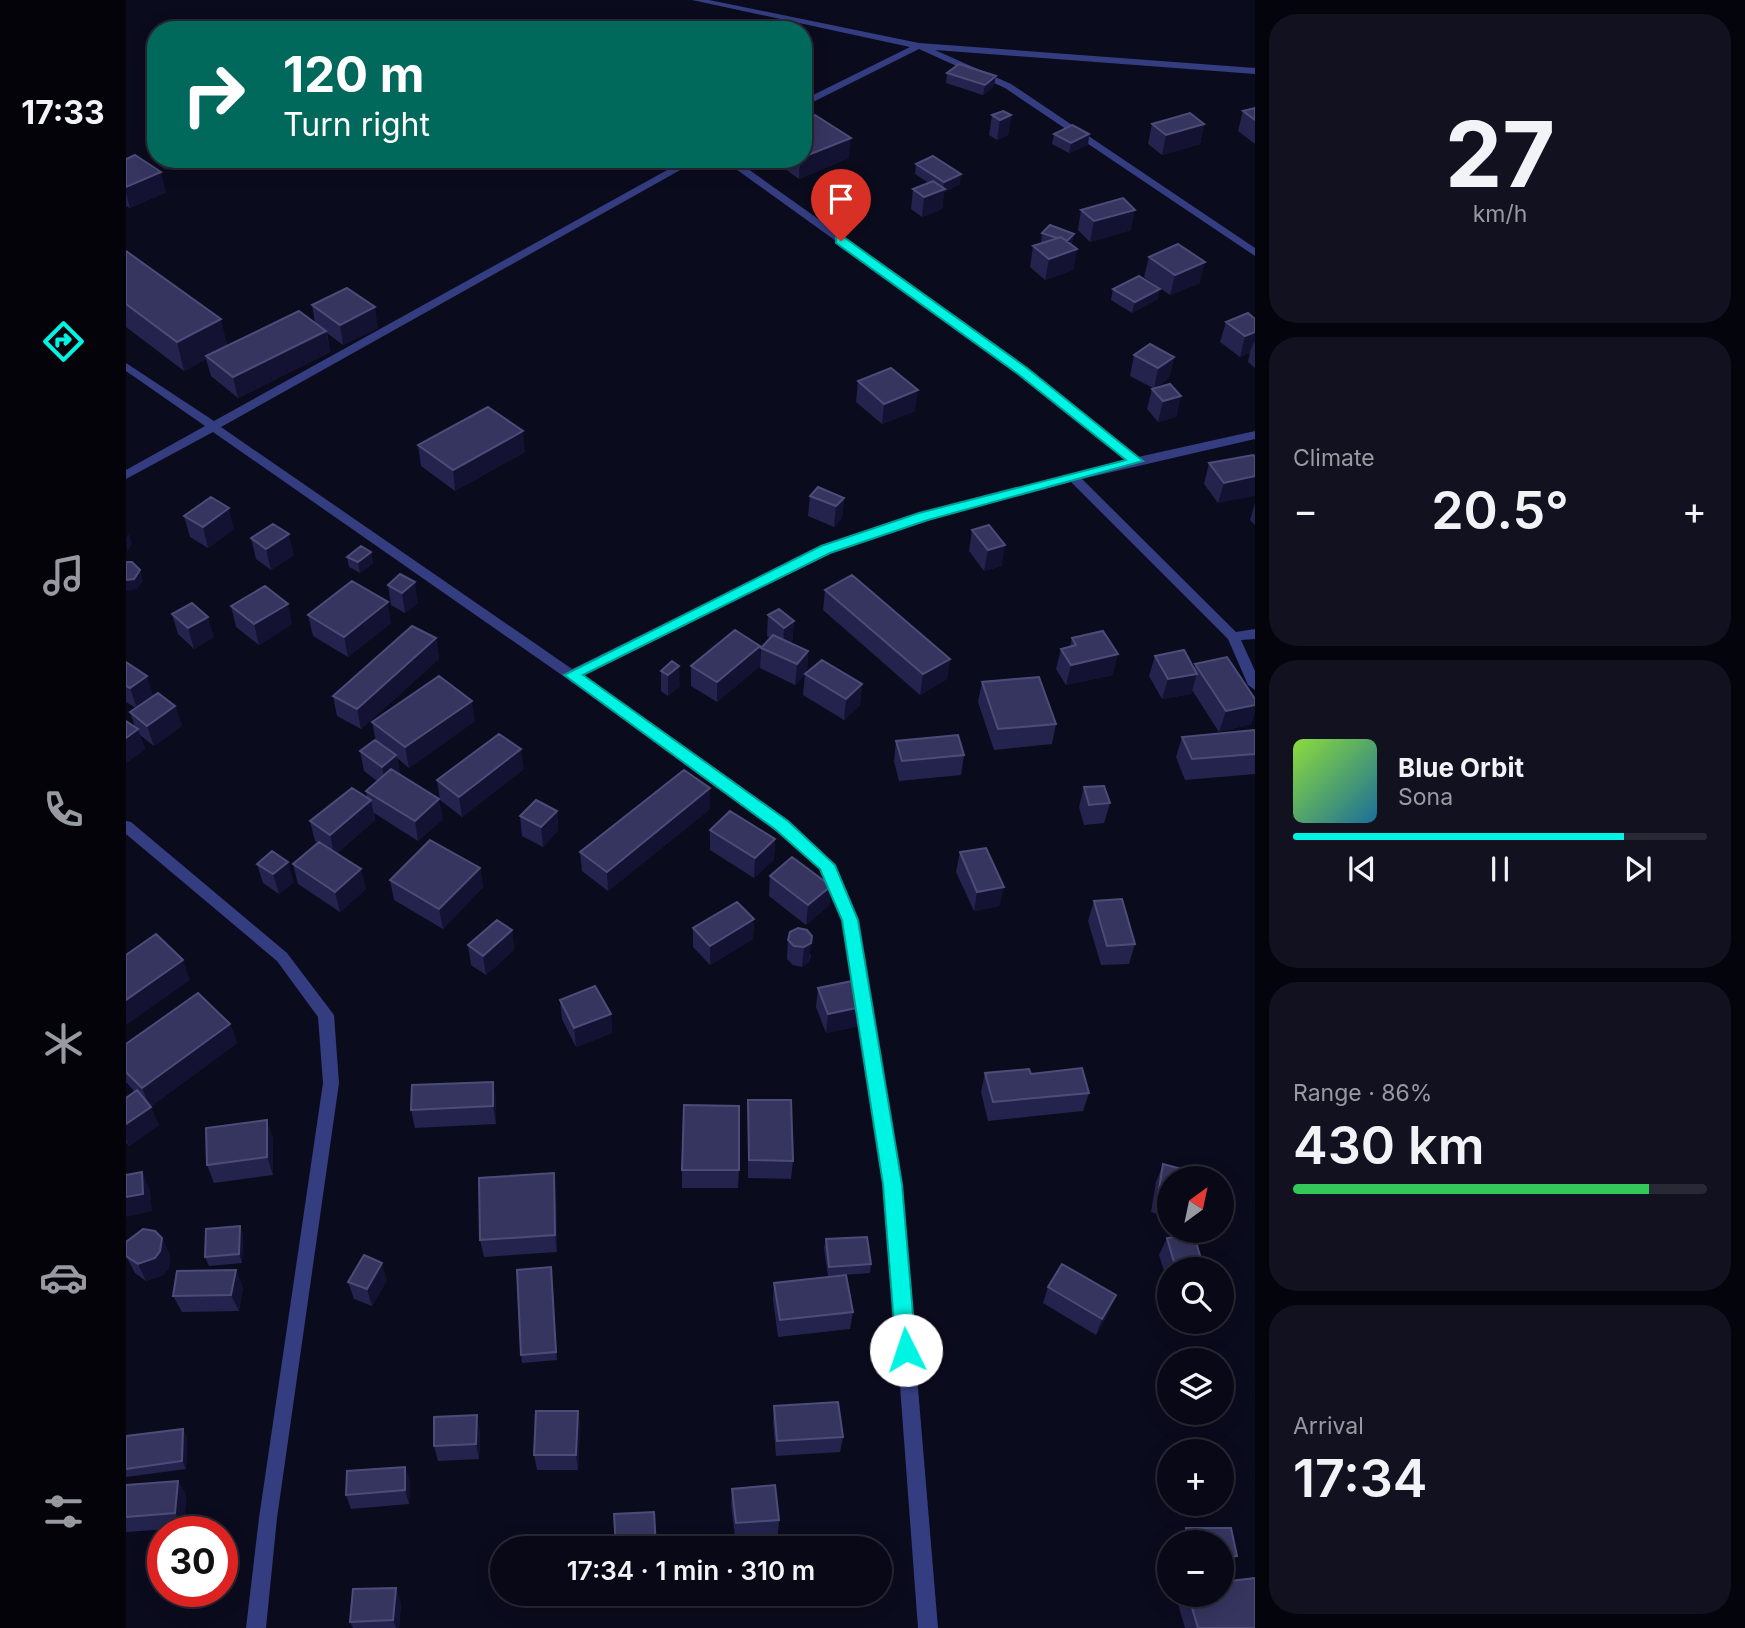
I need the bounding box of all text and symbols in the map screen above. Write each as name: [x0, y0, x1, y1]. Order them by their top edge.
text: 120 m: [283, 45, 424, 104]
icon: right: [168, 49, 259, 140]
text: 17:33: [21, 93, 105, 132]
text: 27: [1445, 99, 1555, 209]
text: Turn right: [283, 105, 430, 144]
pin: [811, 169, 871, 241]
icon: arrive: [822, 180, 860, 218]
text: km/h: [1473, 200, 1527, 228]
icon: directions: [39, 317, 88, 366]
text: Climate: [1293, 444, 1375, 472]
text: 20.5°: [1431, 479, 1569, 542]
text: −: [1293, 487, 1318, 533]
text: +: [1682, 487, 1707, 533]
icon: music: [39, 551, 88, 600]
text: Blue Orbit: [1398, 752, 1524, 783]
text: Sona: [1398, 783, 1453, 811]
icon: phone: [39, 785, 88, 834]
icon: previous: [1343, 850, 1381, 888]
icon: pause: [1481, 850, 1519, 888]
icon: next: [1619, 850, 1657, 888]
icon: climate: [39, 1019, 88, 1068]
text: Range · 86%: [1293, 1079, 1432, 1107]
text: 430 km: [1293, 1114, 1485, 1177]
north arrow: [1157, 1166, 1234, 1242]
map controls: [1157, 1166, 1234, 1607]
icon: car: [39, 1253, 88, 1302]
button: search: [1157, 1257, 1234, 1334]
position arrow: [869, 1313, 943, 1387]
button: layers: [1157, 1348, 1234, 1425]
text: Arrival: [1293, 1412, 1364, 1440]
button: +: [1157, 1439, 1234, 1516]
text: 17:34: [1293, 1447, 1428, 1510]
icon: filters: [39, 1487, 88, 1536]
speed limit sign: 30: [147, 1516, 238, 1607]
button: −: [1157, 1530, 1234, 1607]
text: 17:34 · 1 min · 310 m: [567, 1555, 815, 1586]

